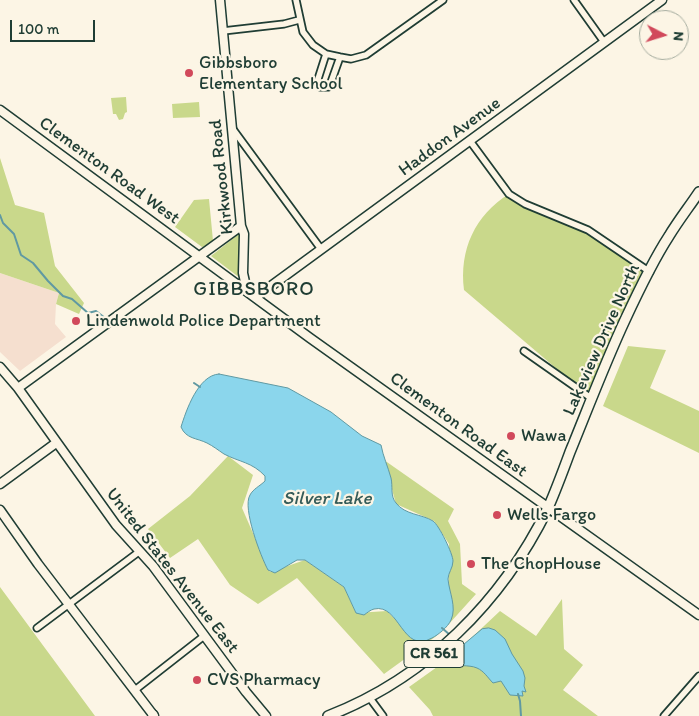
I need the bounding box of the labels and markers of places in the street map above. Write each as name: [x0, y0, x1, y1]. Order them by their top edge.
place label: Gibbsboro Elementary School: [199, 52, 343, 94]
marker: Gibbsboro Elementary School: [183, 67, 195, 79]
place label: Lindenwold Police Department: [86, 310, 321, 332]
marker: Lindenwold Police Department: [70, 315, 82, 327]
place label: Wawa: [521, 425, 566, 447]
marker: Wawa: [505, 430, 517, 442]
place label: Wells Fargo: [507, 504, 596, 526]
marker: Wells Fargo: [491, 509, 503, 521]
place label: The ChopHouse: [481, 553, 601, 575]
marker: The ChopHouse: [465, 558, 477, 570]
place label: CVS Pharmacy: [207, 669, 320, 691]
marker: CVS Pharmacy: [191, 674, 203, 686]

